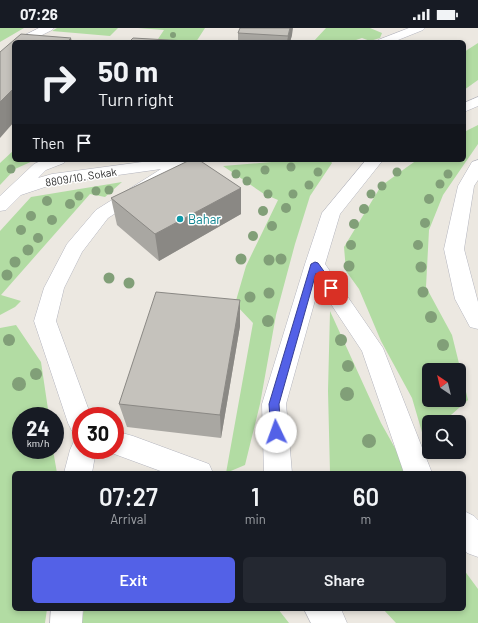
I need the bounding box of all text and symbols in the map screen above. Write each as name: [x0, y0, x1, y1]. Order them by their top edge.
text: 07:26: [20, 5, 58, 23]
text: 50 m: [98, 54, 158, 88]
icon: right: [32, 56, 84, 108]
text: Turn right: [98, 88, 174, 110]
icon: arrive: [73, 132, 95, 154]
text: Then: [32, 134, 65, 152]
street label: 8809/10. Sokak: [44, 164, 118, 189]
place label: Bahar: [188, 211, 221, 227]
marker: Bahar: [175, 214, 185, 224]
pin: [314, 271, 348, 305]
icon: arrive: [320, 277, 342, 299]
north arrow: [422, 363, 466, 407]
map controls: [422, 363, 466, 459]
speed limit sign: 30: [72, 407, 124, 459]
position arrow: [255, 411, 297, 453]
button: search: [422, 415, 466, 459]
text: 24: [26, 416, 50, 440]
text: km/h: [27, 437, 49, 449]
text: 07:27: [99, 482, 158, 511]
text: 1: [251, 482, 259, 511]
text: 60: [353, 482, 379, 511]
text: Arrival: [110, 511, 147, 527]
text: min: [245, 511, 266, 527]
text: m: [360, 511, 371, 527]
button: Exit: [32, 557, 235, 603]
button: Share: [243, 557, 446, 603]

